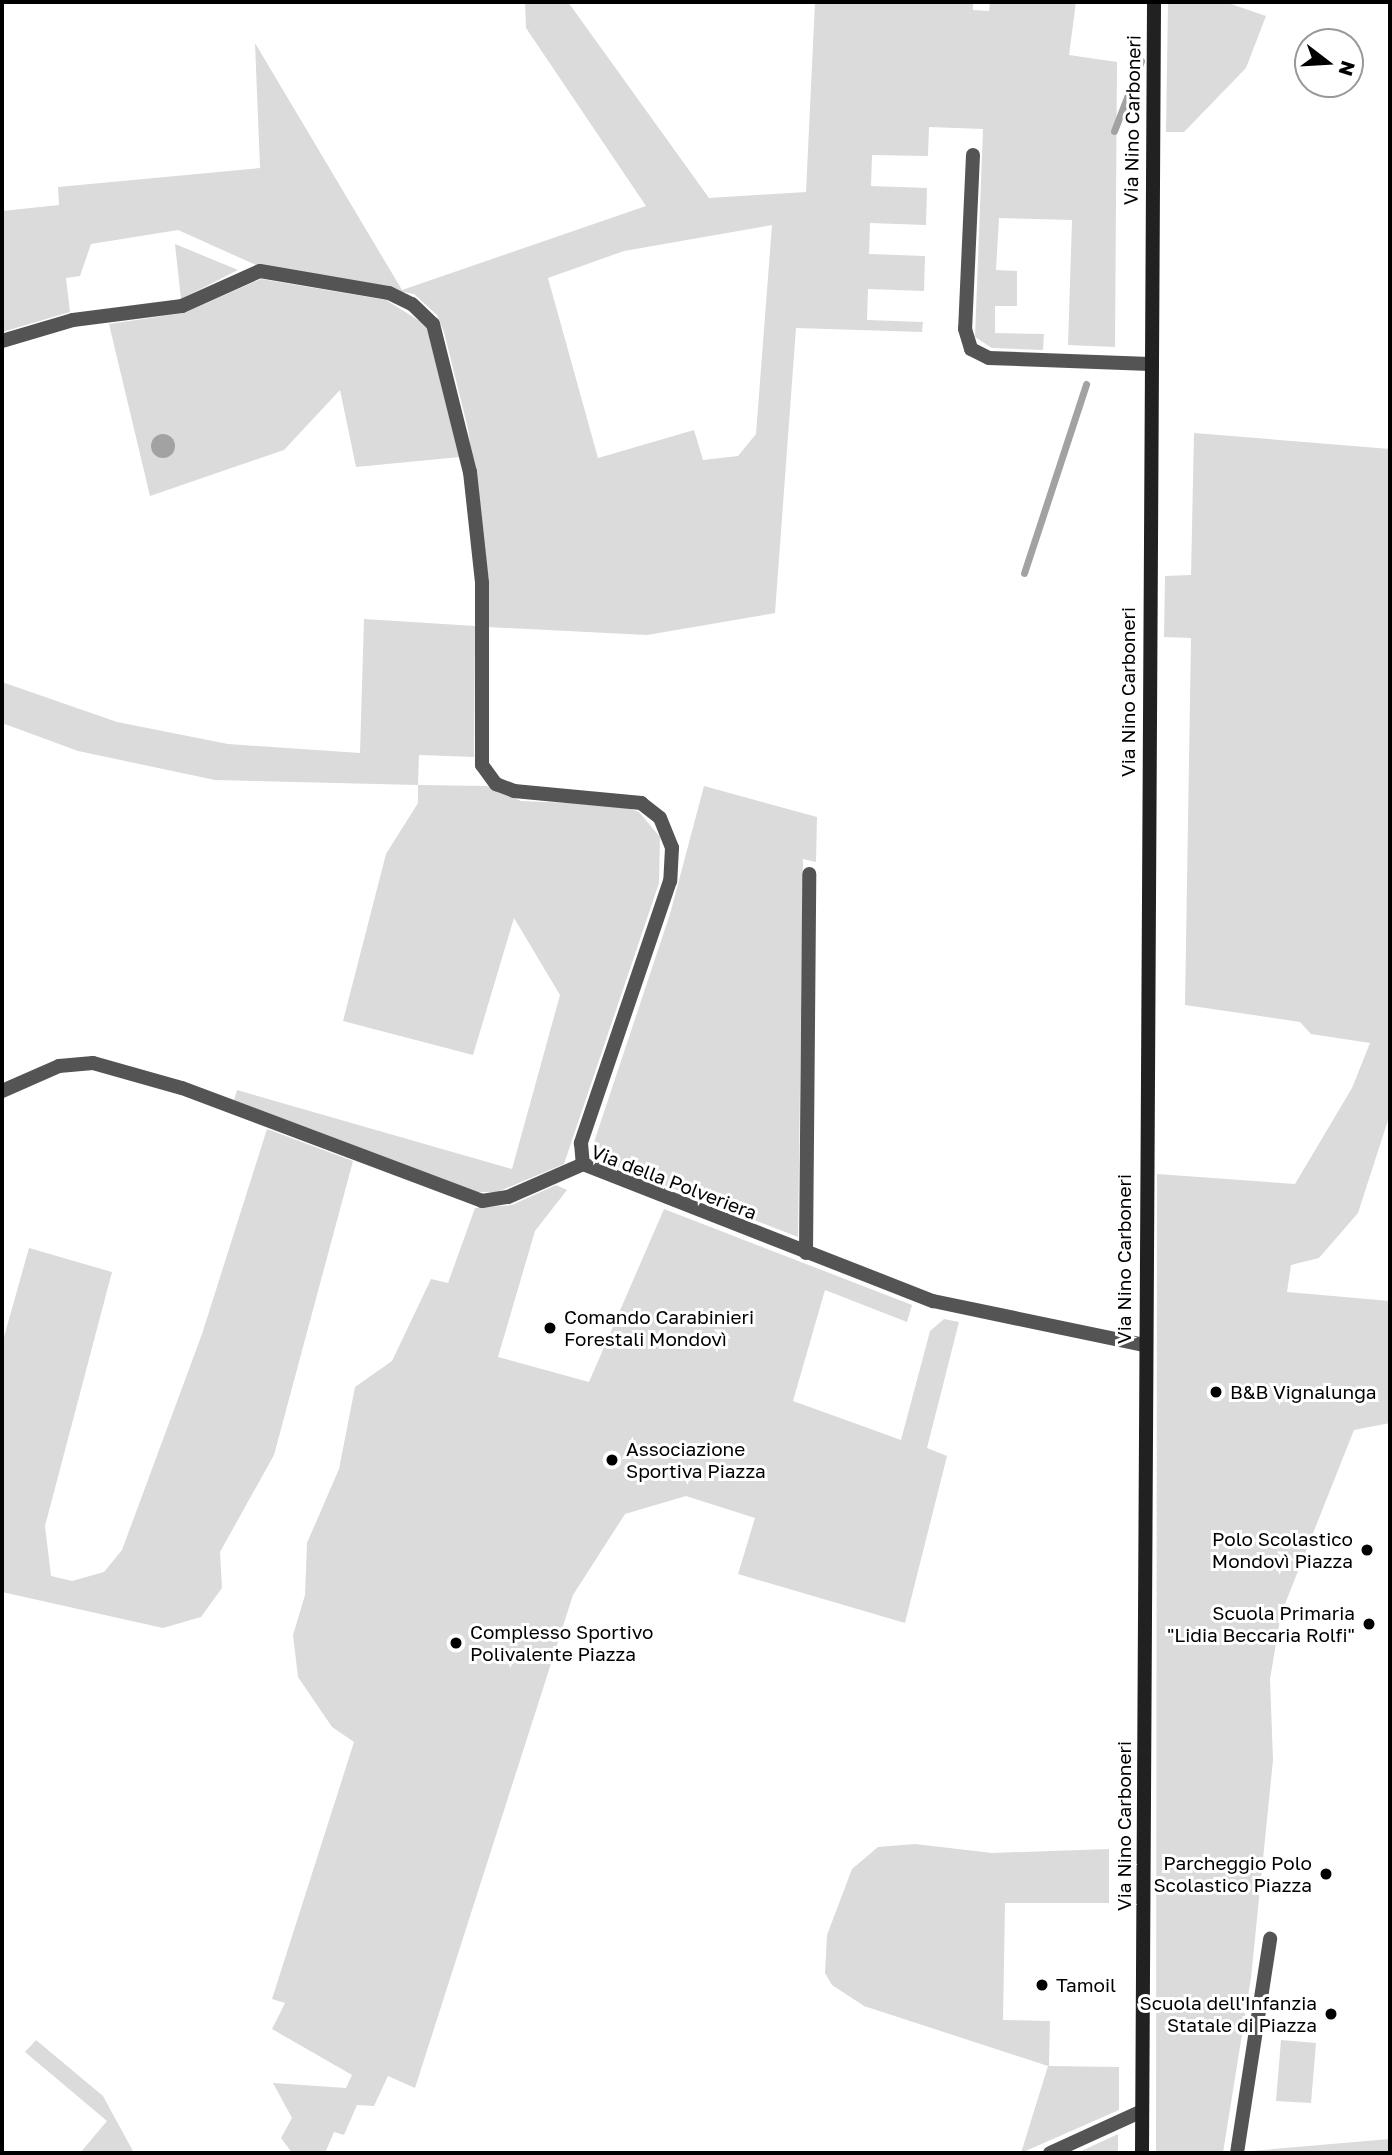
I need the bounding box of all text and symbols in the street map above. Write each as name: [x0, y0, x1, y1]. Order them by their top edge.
north arrow: [1294, 28, 1364, 98]
street label: Via Nino Carboneri: [1119, 35, 1145, 205]
text: N: [1335, 58, 1361, 79]
street label: Via Nino Carboneri: [1117, 607, 1139, 777]
street label: Via della Polveriera: [588, 1140, 760, 1224]
street label: Via Nino Carboneri: [1113, 1174, 1135, 1344]
place label: Comando Carabinieri Forestali Mondovì: [564, 1306, 754, 1350]
marker: Comando Carabinieri Forestali Mondovì: [542, 1320, 558, 1336]
place label: B&B Vignalunga: [1230, 1381, 1377, 1403]
marker: B&B Vignalunga: [1208, 1384, 1224, 1400]
place label: Associazione Sportiva Piazza: [626, 1438, 766, 1482]
marker: Associazione Sportiva Piazza: [604, 1452, 620, 1468]
place label: Polo Scolastico Mondovì Piazza: [1212, 1528, 1353, 1572]
marker: Polo Scolastico Mondovì Piazza: [1359, 1542, 1375, 1558]
place label: Scuola Primaria "Lidia Beccaria Rolfi": [1167, 1602, 1355, 1646]
marker: Scuola Primaria "Lidia Beccaria Rolfi": [1361, 1616, 1377, 1632]
place label: Complesso Sportivo Polivalente Piazza: [470, 1621, 653, 1665]
marker: Complesso Sportivo Polivalente Piazza: [448, 1635, 464, 1651]
street label: Via Nino Carboneri: [1113, 1741, 1135, 1911]
place label: Parcheggio Polo Scolastico Piazza: [1153, 1852, 1312, 1896]
marker: Parcheggio Polo Scolastico Piazza: [1318, 1866, 1334, 1882]
place label: Tamoil: [1056, 1974, 1116, 1996]
marker: Tamoil: [1034, 1977, 1050, 1993]
place label: Scuola dell'Infanzia Statale di Piazza: [1140, 1992, 1317, 2036]
marker: Scuola dell'Infanzia Statale di Piazza: [1323, 2006, 1339, 2022]

